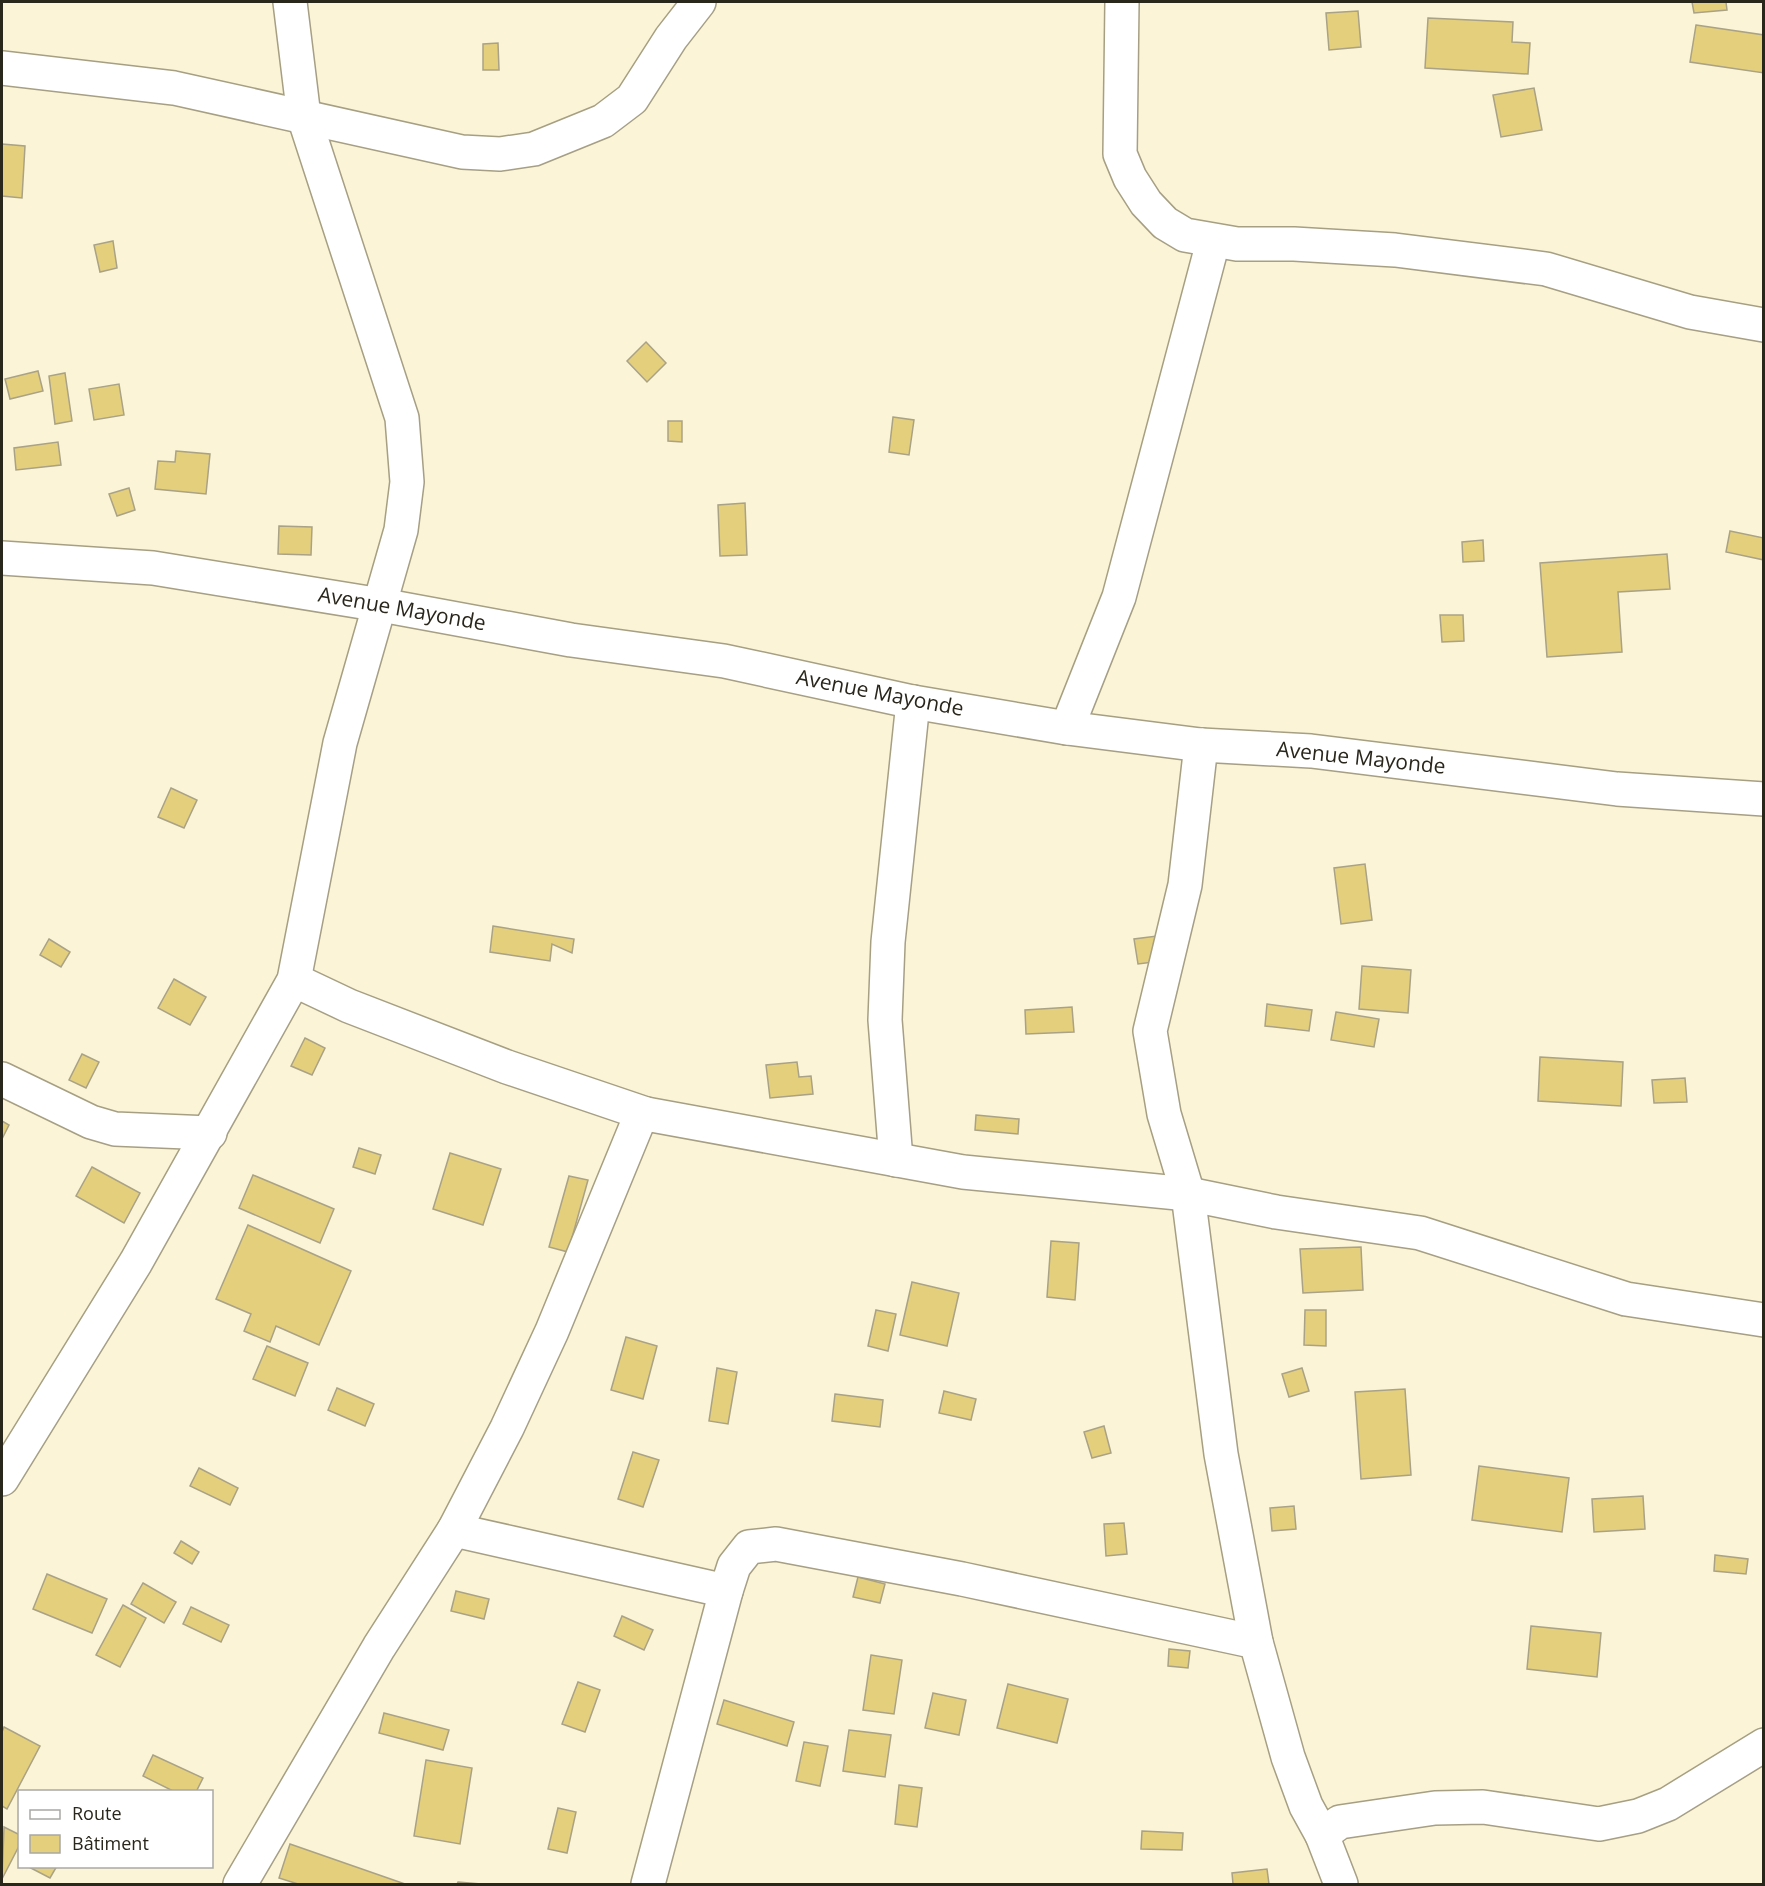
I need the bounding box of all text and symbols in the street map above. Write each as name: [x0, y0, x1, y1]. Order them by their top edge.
street label: Avenue Mayonde: [316, 579, 488, 637]
street label: Avenue Mayonde: [794, 662, 966, 722]
street label: Avenue Mayonde: [1275, 734, 1447, 780]
legend: [18, 1790, 213, 1868]
text: Route: [72, 1801, 122, 1825]
text: Bâtiment: [72, 1831, 149, 1855]

